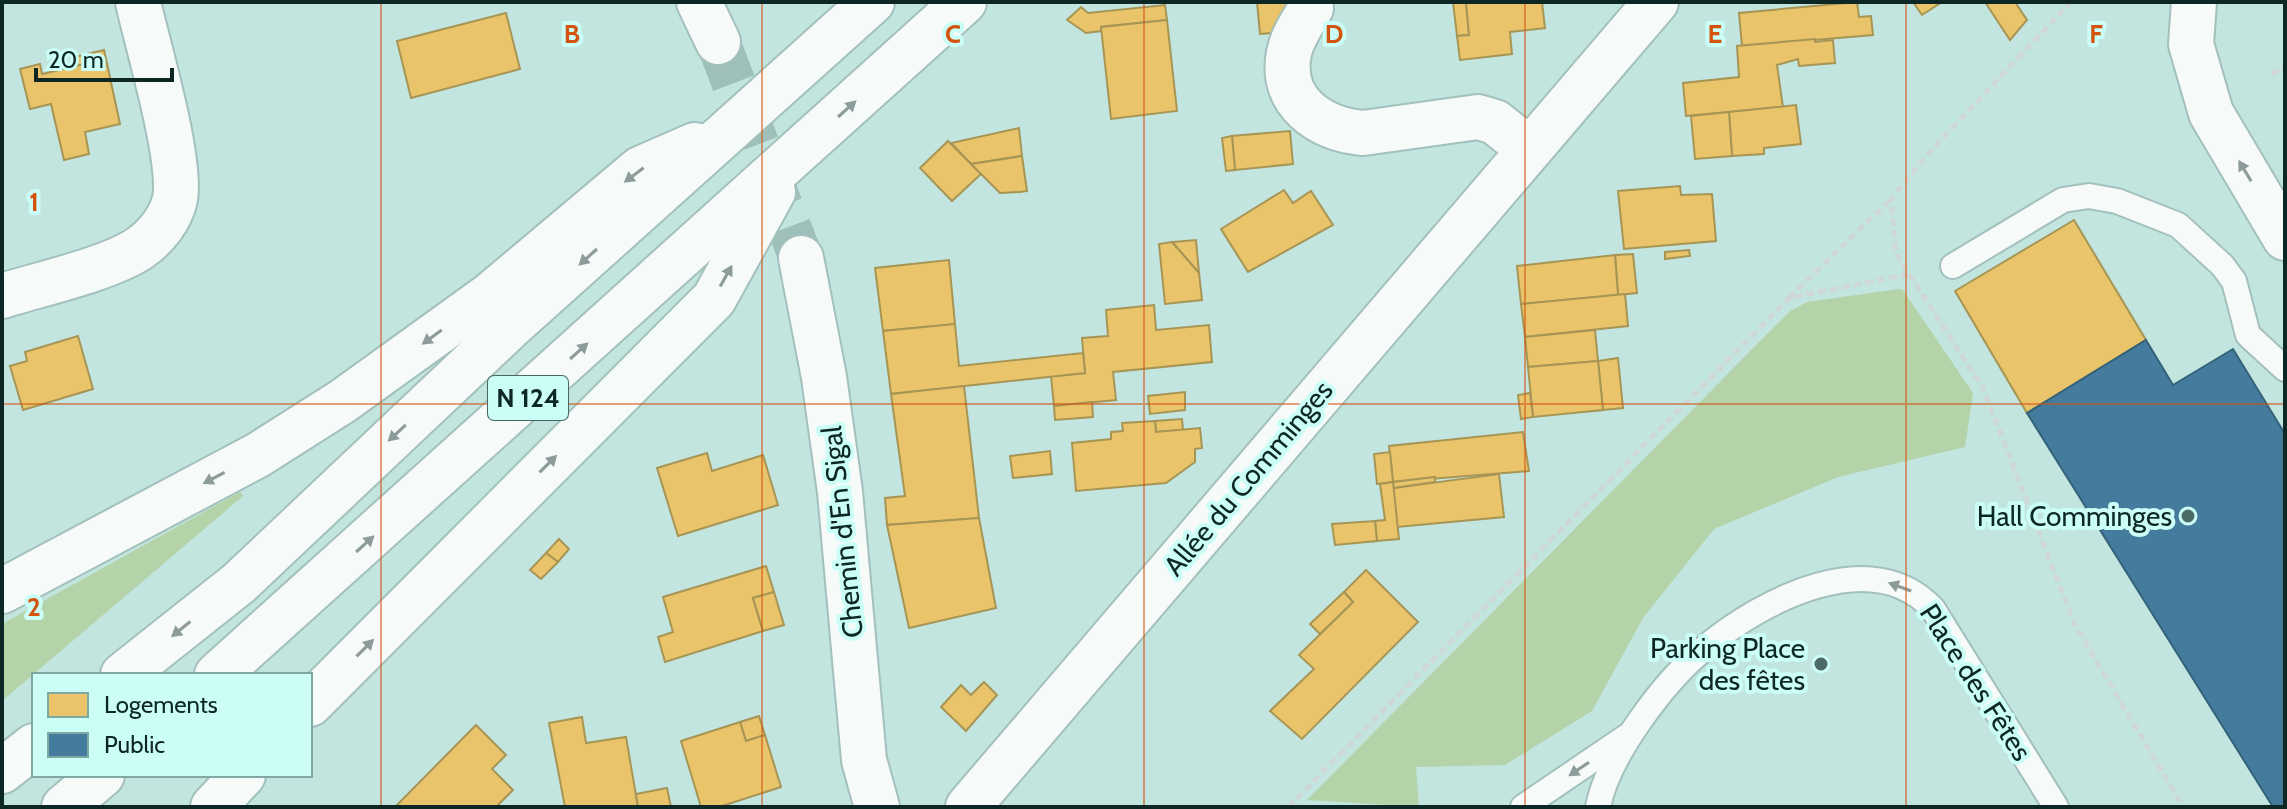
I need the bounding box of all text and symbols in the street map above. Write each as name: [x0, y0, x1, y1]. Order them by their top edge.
text: B: [564, 18, 580, 50]
text: C: [945, 18, 961, 50]
text: D: [1325, 18, 1343, 50]
text: E: [1708, 18, 1722, 50]
text: F: [2089, 18, 2103, 50]
scale bar: [36, 32, 172, 82]
text: 20 m: [48, 45, 104, 74]
one-way arrow: [838, 100, 857, 118]
one-way arrow: [2239, 160, 2253, 182]
one-way arrow: [624, 166, 644, 182]
text: 1: [29, 186, 39, 218]
one-way arrow: [579, 247, 598, 265]
one-way arrow: [720, 264, 733, 287]
one-way arrow: [421, 329, 442, 344]
one-way arrow: [569, 343, 588, 361]
street label: Allée du Comminges: [1156, 373, 1340, 583]
road number: N 124: [488, 376, 568, 420]
one-way arrow: [388, 423, 407, 442]
street label: Chemin d'En Sigal: [814, 424, 870, 640]
one-way arrow: [539, 455, 557, 474]
one-way arrow: [202, 472, 225, 485]
place label: Hall Comminges: [1977, 499, 2172, 533]
marker: Hall Comminges: [2179, 507, 2197, 525]
one-way arrow: [354, 536, 374, 553]
one-way arrow: [1888, 580, 1912, 592]
text: 2: [27, 591, 41, 623]
street label: Place des Fêtes: [1913, 597, 2039, 767]
one-way arrow: [171, 620, 191, 637]
place label: Parking Place des fêtes: [1650, 631, 1805, 697]
one-way arrow: [355, 639, 374, 658]
marker: Parking Place des fêtes: [1812, 655, 1830, 673]
legend: [32, 673, 312, 777]
text: Logements: [104, 690, 218, 719]
text: Public: [104, 730, 165, 759]
one-way arrow: [1568, 761, 1590, 776]

